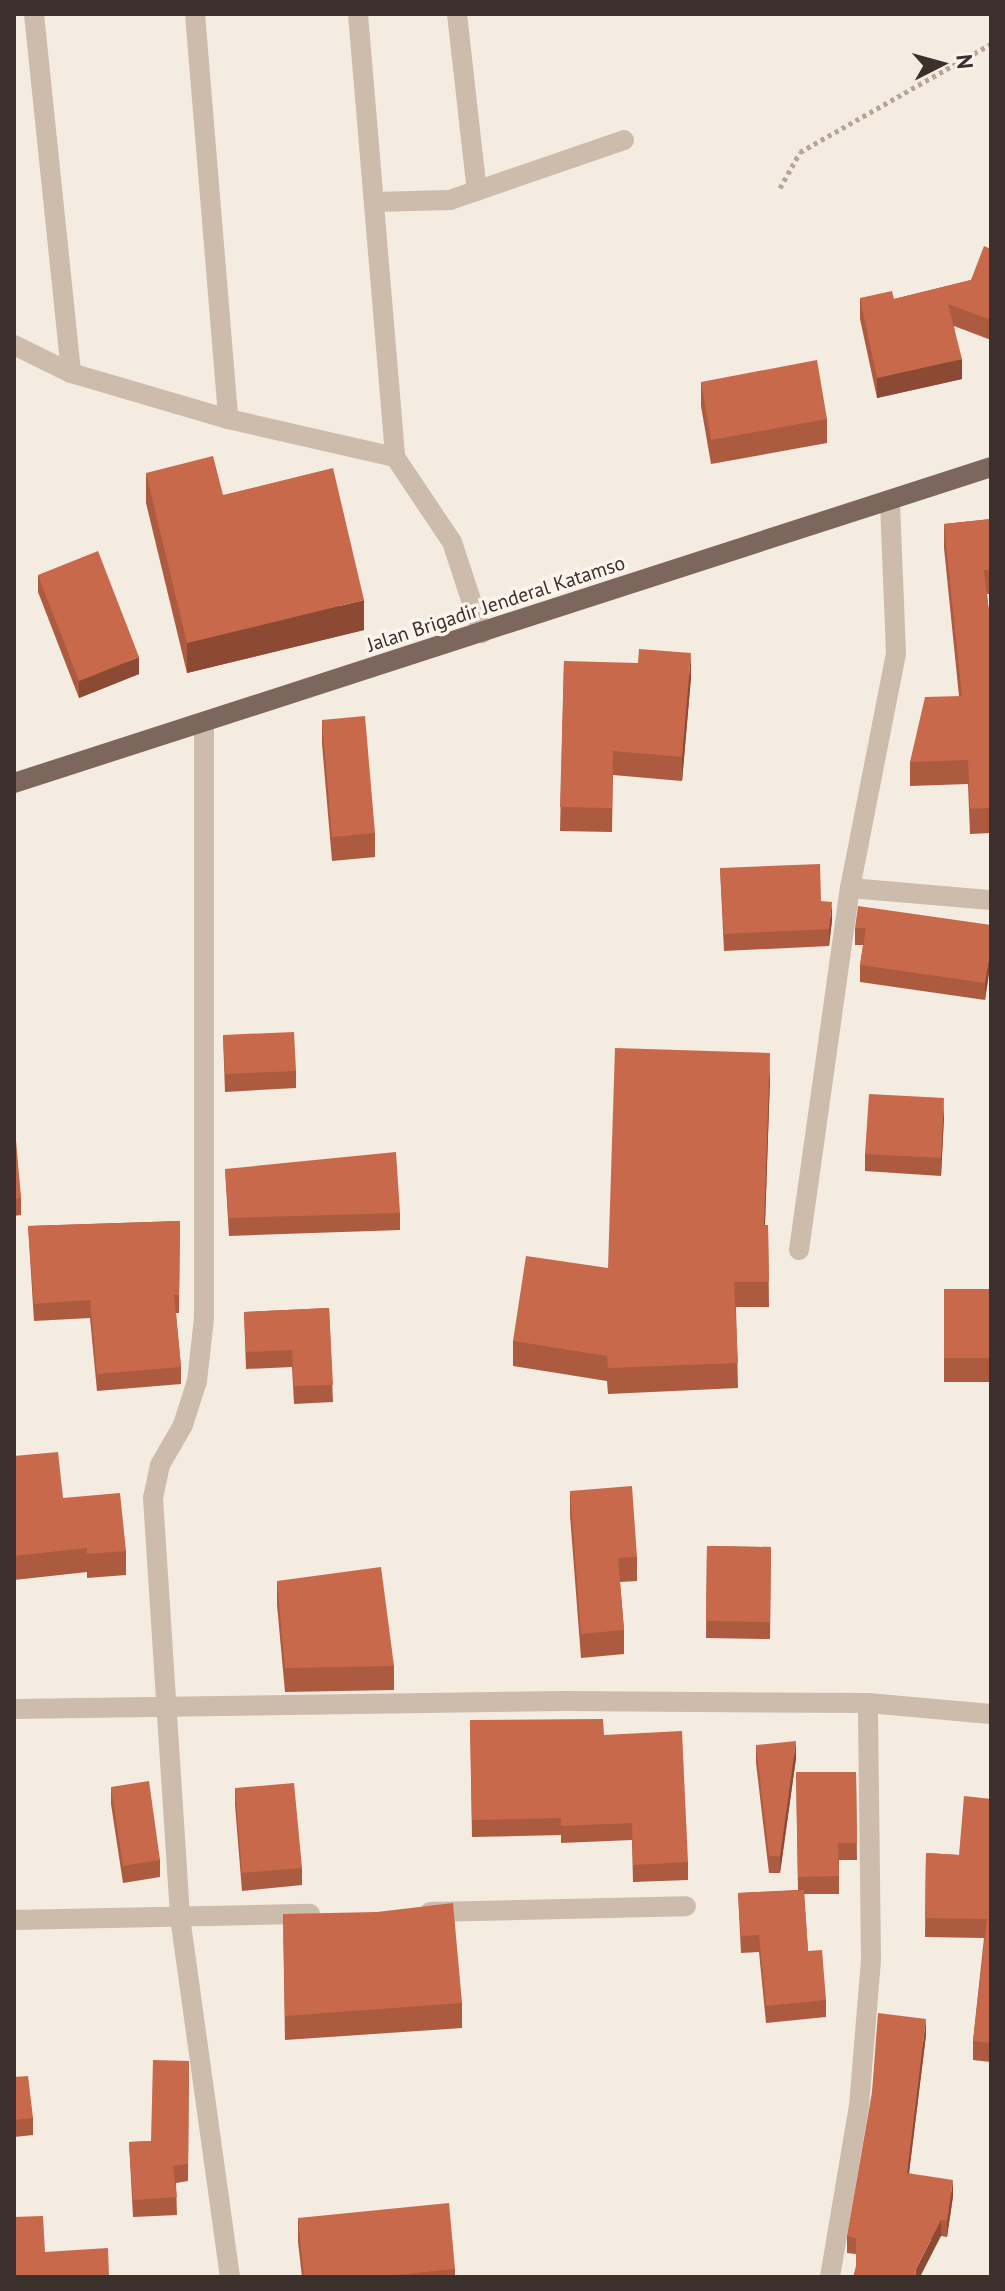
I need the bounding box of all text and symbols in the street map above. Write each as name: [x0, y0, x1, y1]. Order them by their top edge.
north arrow: [901, 24, 981, 104]
text: N: [950, 53, 980, 70]
street label: Jalan Brigadir Jenderal Katamso: [364, 551, 628, 657]

